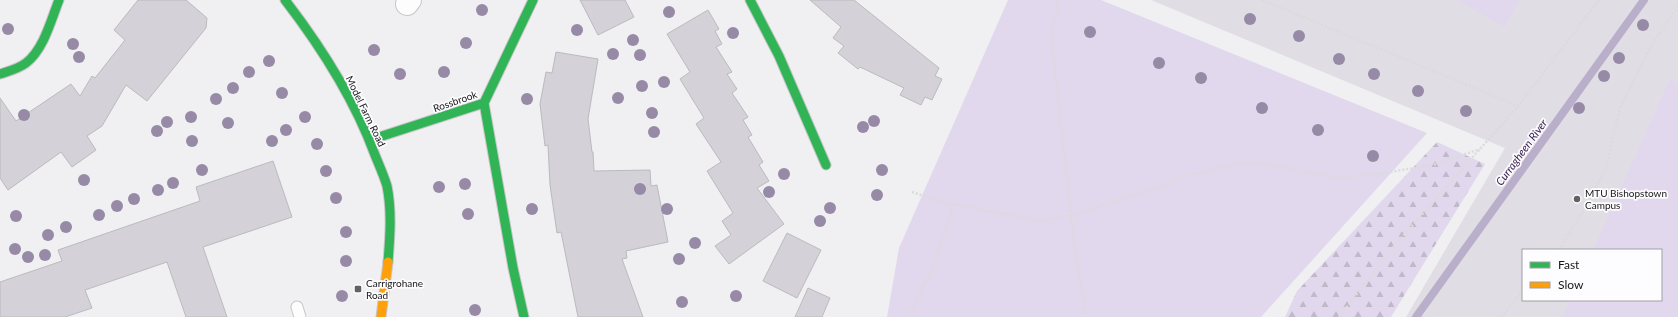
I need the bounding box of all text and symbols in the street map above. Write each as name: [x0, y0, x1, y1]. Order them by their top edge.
street label: Model Farm Road: [344, 74, 388, 148]
street label: Rossbrook: [431, 88, 479, 114]
water label: Curragheen River: [1493, 116, 1549, 188]
place label: MTU Bishopstown Campus: [1585, 187, 1667, 211]
marker: MTU Bishopstown Campus: [1572, 194, 1582, 204]
legend: [1522, 249, 1662, 301]
text: Fast: [1558, 257, 1580, 272]
place label: Carrigrohane Road: [366, 277, 423, 301]
text: Slow: [1558, 277, 1584, 292]
marker: Carrigrohane Road: [353, 284, 363, 294]

